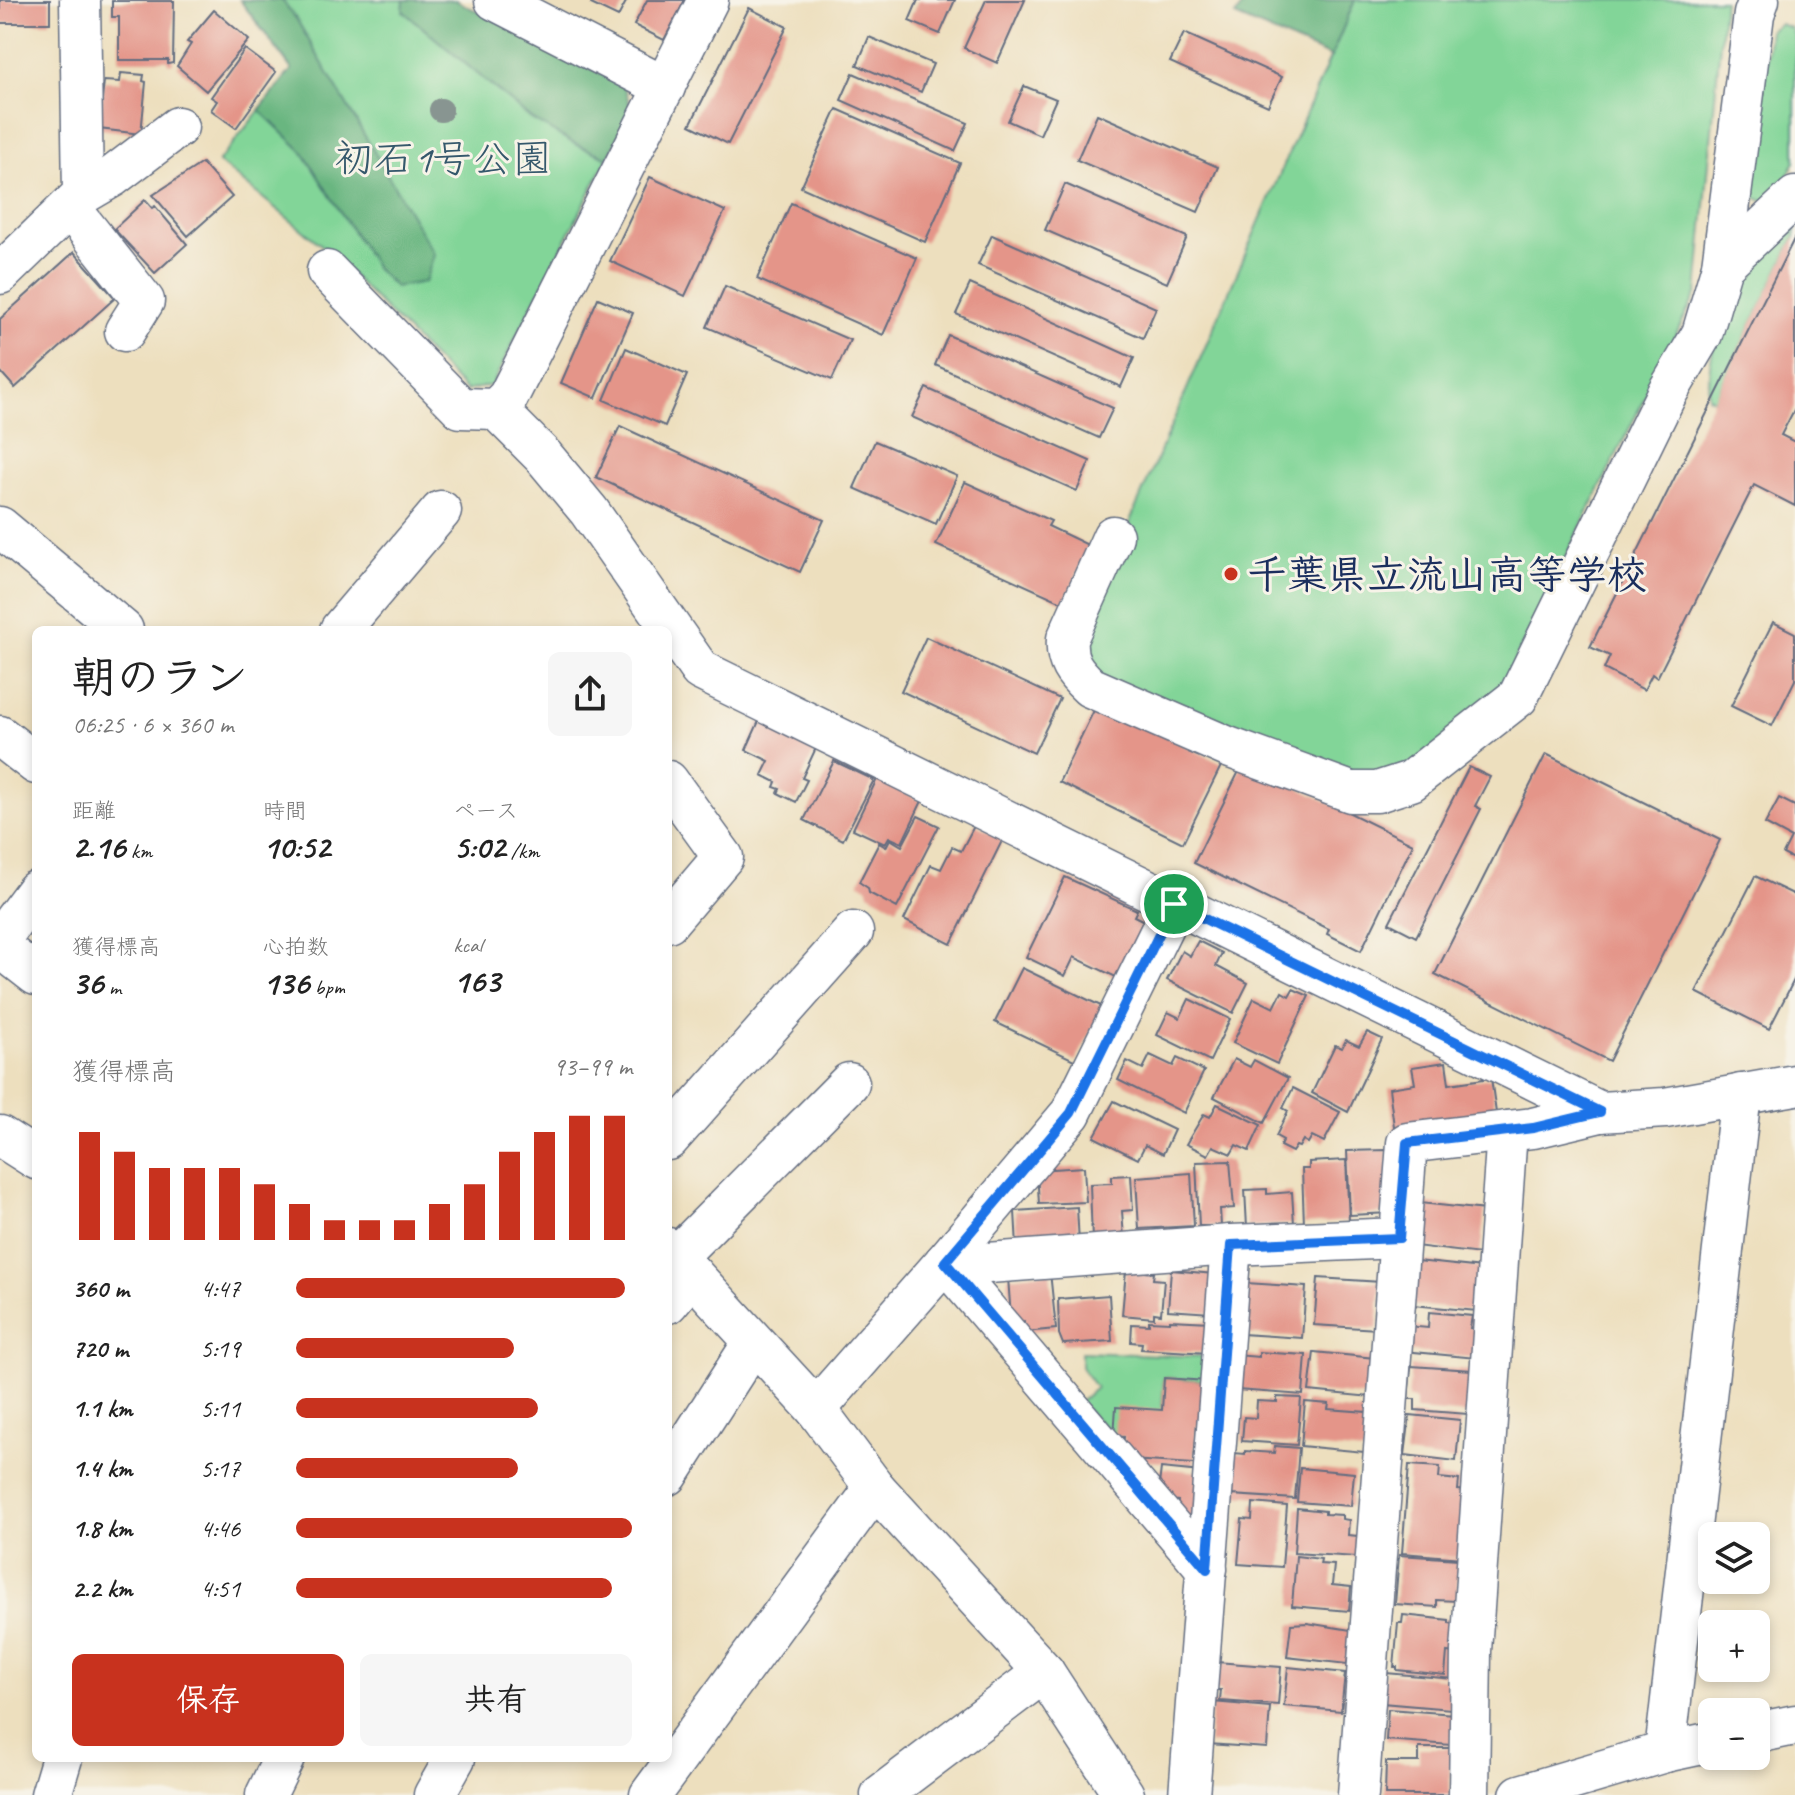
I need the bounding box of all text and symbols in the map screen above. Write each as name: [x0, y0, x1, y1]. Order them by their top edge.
park label: 初石1号公園: [334, 134, 552, 184]
place label: 千葉県立流山高等学校: [1247, 550, 1647, 600]
marker: 千葉県立流山高等学校: [1222, 565, 1240, 583]
text: 朝のラン: [72, 650, 248, 705]
button: share: [548, 652, 632, 736]
text: 06:25 · 6 × 360 m: [72, 708, 233, 741]
text: 距離: [72, 797, 116, 825]
text: 時間: [263, 797, 307, 825]
text: ペース: [453, 797, 518, 825]
text: 2.16: [72, 825, 125, 868]
text: 10:52: [263, 825, 330, 868]
text: 5:02: [453, 825, 505, 868]
text: km: [125, 837, 152, 865]
text: /km: [505, 837, 540, 865]
pin: [1140, 870, 1208, 938]
icon: arrive: [1152, 882, 1196, 926]
text: kcal: [453, 931, 482, 959]
text: 獲得標高: [72, 933, 160, 961]
text: 心拍数: [263, 933, 329, 961]
text: 163: [453, 959, 500, 1002]
text: 36: [72, 961, 103, 1004]
text: 136: [263, 961, 309, 1004]
text: m: [103, 973, 121, 1001]
text: bpm: [309, 973, 345, 1001]
text: 93–99 m: [553, 1050, 632, 1083]
text: 獲得標高: [72, 1055, 176, 1088]
text: 360 m: [72, 1272, 129, 1305]
text: 4:47: [200, 1272, 240, 1305]
text: 720 m: [72, 1332, 128, 1365]
text: 5:19: [200, 1332, 240, 1365]
text: 1.1 km: [72, 1392, 132, 1425]
text: 5:11: [200, 1392, 240, 1425]
text: 1.4 km: [72, 1452, 132, 1485]
text: 5:17: [200, 1452, 240, 1485]
text: 1.8 km: [72, 1512, 132, 1545]
text: 4:46: [200, 1512, 240, 1545]
map controls: [1698, 1522, 1770, 1770]
button: layers: [1698, 1522, 1770, 1594]
text: 2.2 km: [72, 1572, 132, 1605]
text: 4:51: [200, 1572, 240, 1605]
button: +: [1698, 1610, 1770, 1682]
button: 保存: [72, 1654, 344, 1746]
button: 共有: [360, 1654, 632, 1746]
button: −: [1698, 1698, 1770, 1770]

